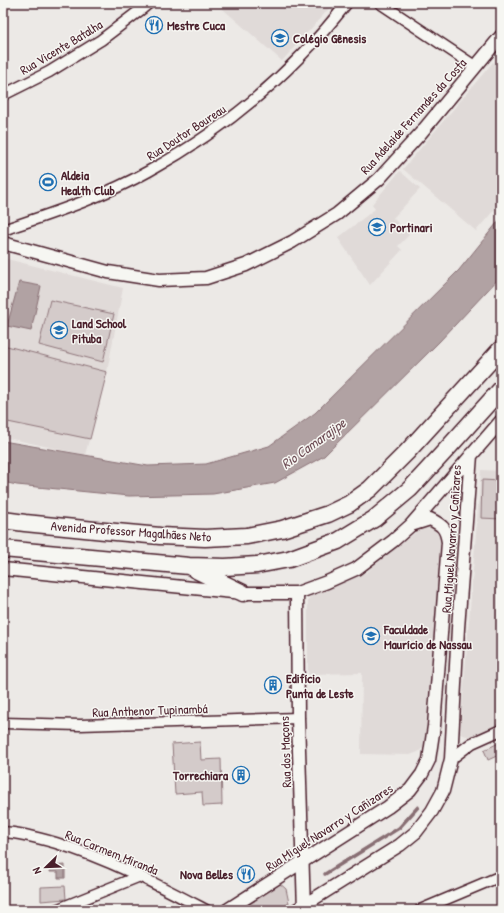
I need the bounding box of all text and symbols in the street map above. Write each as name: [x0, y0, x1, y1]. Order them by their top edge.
street label: Rua Vicente Batalha: [16, 15, 106, 79]
restaurant icon: Mestre Cuca: [144, 15, 164, 35]
place label: Mestre Cuca: [167, 16, 226, 34]
school or university icon: Colégio Gênesis: [270, 28, 290, 48]
place label: Colégio Gênesis: [293, 29, 366, 48]
street label: Rua Adelaide Fernandes da Costa: [356, 54, 470, 178]
street label: Rua Doutor Boureau: [143, 100, 229, 164]
place label: Aldeia Health Club: [61, 166, 116, 199]
sports icon: Aldeia Health Club: [38, 172, 58, 192]
school or university icon: Portinari: [367, 217, 387, 237]
place label: Portinari: [390, 218, 433, 236]
place label: Land School Pituba: [72, 314, 127, 347]
school or university icon: Land School Pituba: [49, 320, 69, 340]
water label: Rio Camarajipe: [277, 412, 351, 474]
street label: Rua Miguel Navarro y Cañizares: [437, 464, 465, 614]
street label: Avenida Professor Magalhães Neto: [50, 516, 212, 546]
place label: Faculdade Maurício de Nassau: [383, 620, 472, 653]
school or university icon: Faculdade Maurício de Nassau: [361, 626, 381, 646]
place label: Edifício Punta de Leste: [286, 669, 355, 702]
building icon: Edifício Punta de Leste: [263, 675, 283, 695]
street label: Rua Anthenor Tupinambá: [92, 699, 208, 721]
street label: Rua dos Maçons: [275, 716, 295, 788]
building icon: Torrechiara: [231, 765, 251, 785]
place label: Torrechiara: [172, 766, 229, 784]
street label: Rua Miguel Navarro y Cañizares: [262, 779, 396, 875]
street label: Rua Carmem Miranda: [63, 825, 161, 879]
north arrow: [26, 847, 66, 887]
restaurant icon: Nova Belles: [236, 864, 256, 884]
text: N: [29, 865, 44, 876]
place label: Nova Belles: [180, 865, 233, 883]

